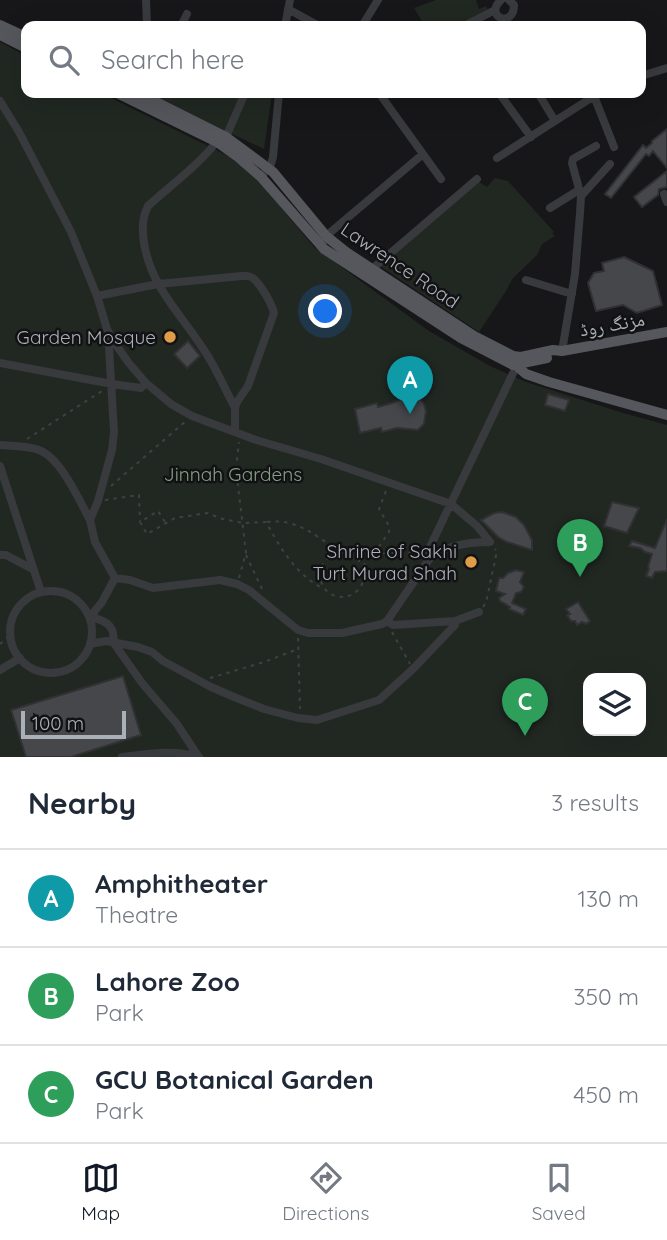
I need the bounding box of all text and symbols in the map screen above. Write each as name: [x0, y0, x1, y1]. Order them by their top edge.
search box: [21, 21, 646, 98]
icon: search: [45, 41, 83, 79]
text: Search here: [101, 43, 245, 76]
street label: Lawrence Road: [336, 217, 464, 313]
your location: [308, 294, 342, 328]
street label: مزنگ روڈ: [578, 306, 646, 342]
place label: Garden Mosque: [17, 325, 156, 349]
marker: Garden Mosque: [162, 329, 178, 345]
pin: A: [387, 356, 433, 414]
park label: Jinnah Gardens: [164, 462, 302, 486]
pin: B: [557, 519, 603, 577]
place label: Shrine of Sakhi Turt Murad Shah: [312, 539, 457, 585]
marker: Shrine of Sakhi Turt Murad Shah: [463, 554, 479, 570]
map controls: [583, 673, 646, 736]
button: layers: [583, 673, 646, 736]
pin: C: [502, 678, 548, 736]
scale bar: [21, 708, 126, 740]
text: 100 m: [32, 711, 84, 735]
text: Nearby: [28, 784, 136, 822]
text: 3 results: [551, 788, 639, 817]
text: Amphitheater: [95, 867, 268, 900]
text: A: [44, 884, 58, 913]
text: 130 m: [577, 884, 639, 913]
text: Theatre: [95, 900, 178, 929]
text: Lahore Zoo: [95, 965, 240, 998]
text: B: [43, 982, 59, 1011]
text: 350 m: [573, 982, 639, 1011]
text: Park: [95, 998, 144, 1027]
text: GCU Botanical Garden: [95, 1063, 374, 1096]
text: C: [44, 1080, 58, 1109]
text: 450 m: [573, 1080, 639, 1109]
text: Park: [95, 1096, 144, 1125]
tab: Map: [81, 1159, 120, 1225]
tab: Directions: [282, 1159, 369, 1225]
tab: Saved: [532, 1159, 586, 1225]

